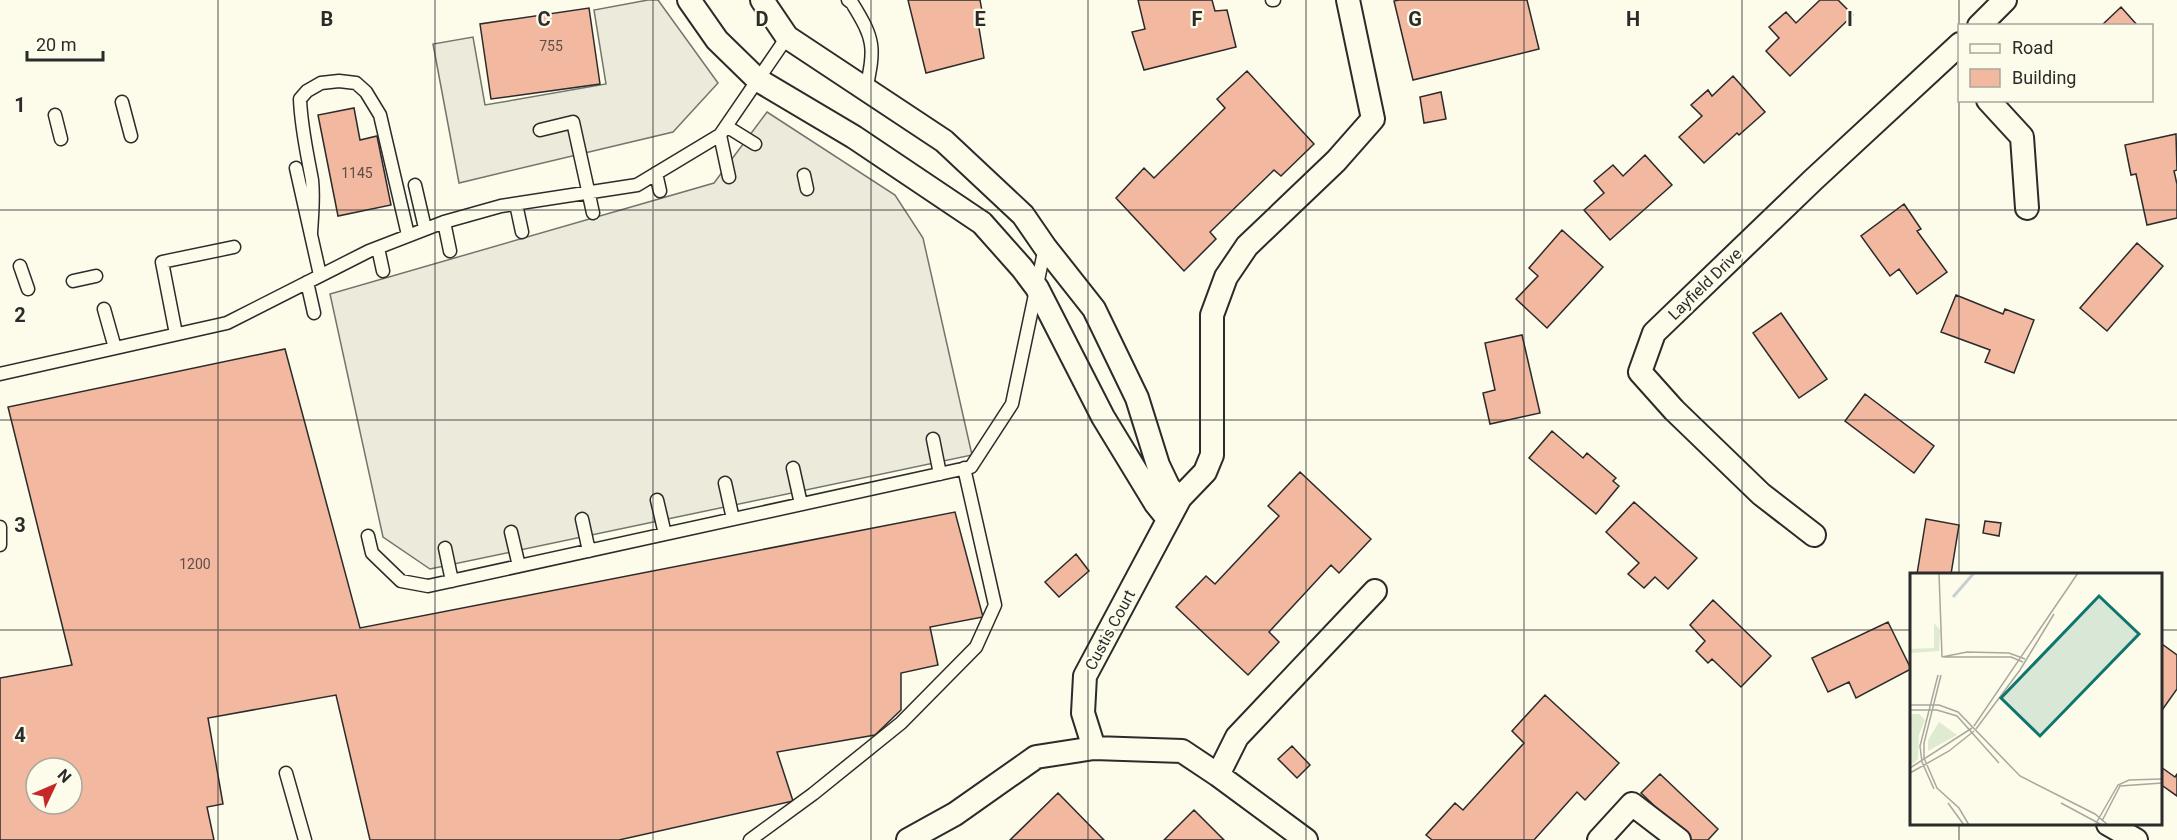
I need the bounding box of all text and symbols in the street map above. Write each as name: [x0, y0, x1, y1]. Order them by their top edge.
text: B: [321, 7, 333, 31]
text: C: [537, 7, 551, 31]
text: D: [756, 7, 769, 31]
text: E: [974, 7, 986, 31]
text: F: [1192, 7, 1203, 31]
text: G: [1408, 7, 1422, 31]
text: H: [1626, 7, 1640, 31]
text: I: [1847, 7, 1853, 31]
scale bar: [27, 24, 104, 62]
legend: [1958, 24, 2153, 102]
text: 20 m: [36, 34, 76, 55]
text: Road: [2012, 37, 2053, 58]
house number: 755: [539, 38, 563, 54]
text: Building: [2012, 67, 2076, 88]
text: 1: [14, 93, 26, 117]
house number: 1145: [341, 165, 373, 181]
street label: Layfield Drive: [1664, 244, 1746, 324]
text: 2: [14, 303, 26, 327]
text: 3: [14, 513, 26, 537]
house number: 1200: [179, 556, 211, 572]
inset map: [1910, 573, 2162, 825]
street label: Custis Court: [1081, 587, 1139, 673]
text: 4: [14, 723, 26, 747]
north arrow: [24, 756, 84, 816]
text: N: [54, 765, 75, 787]

